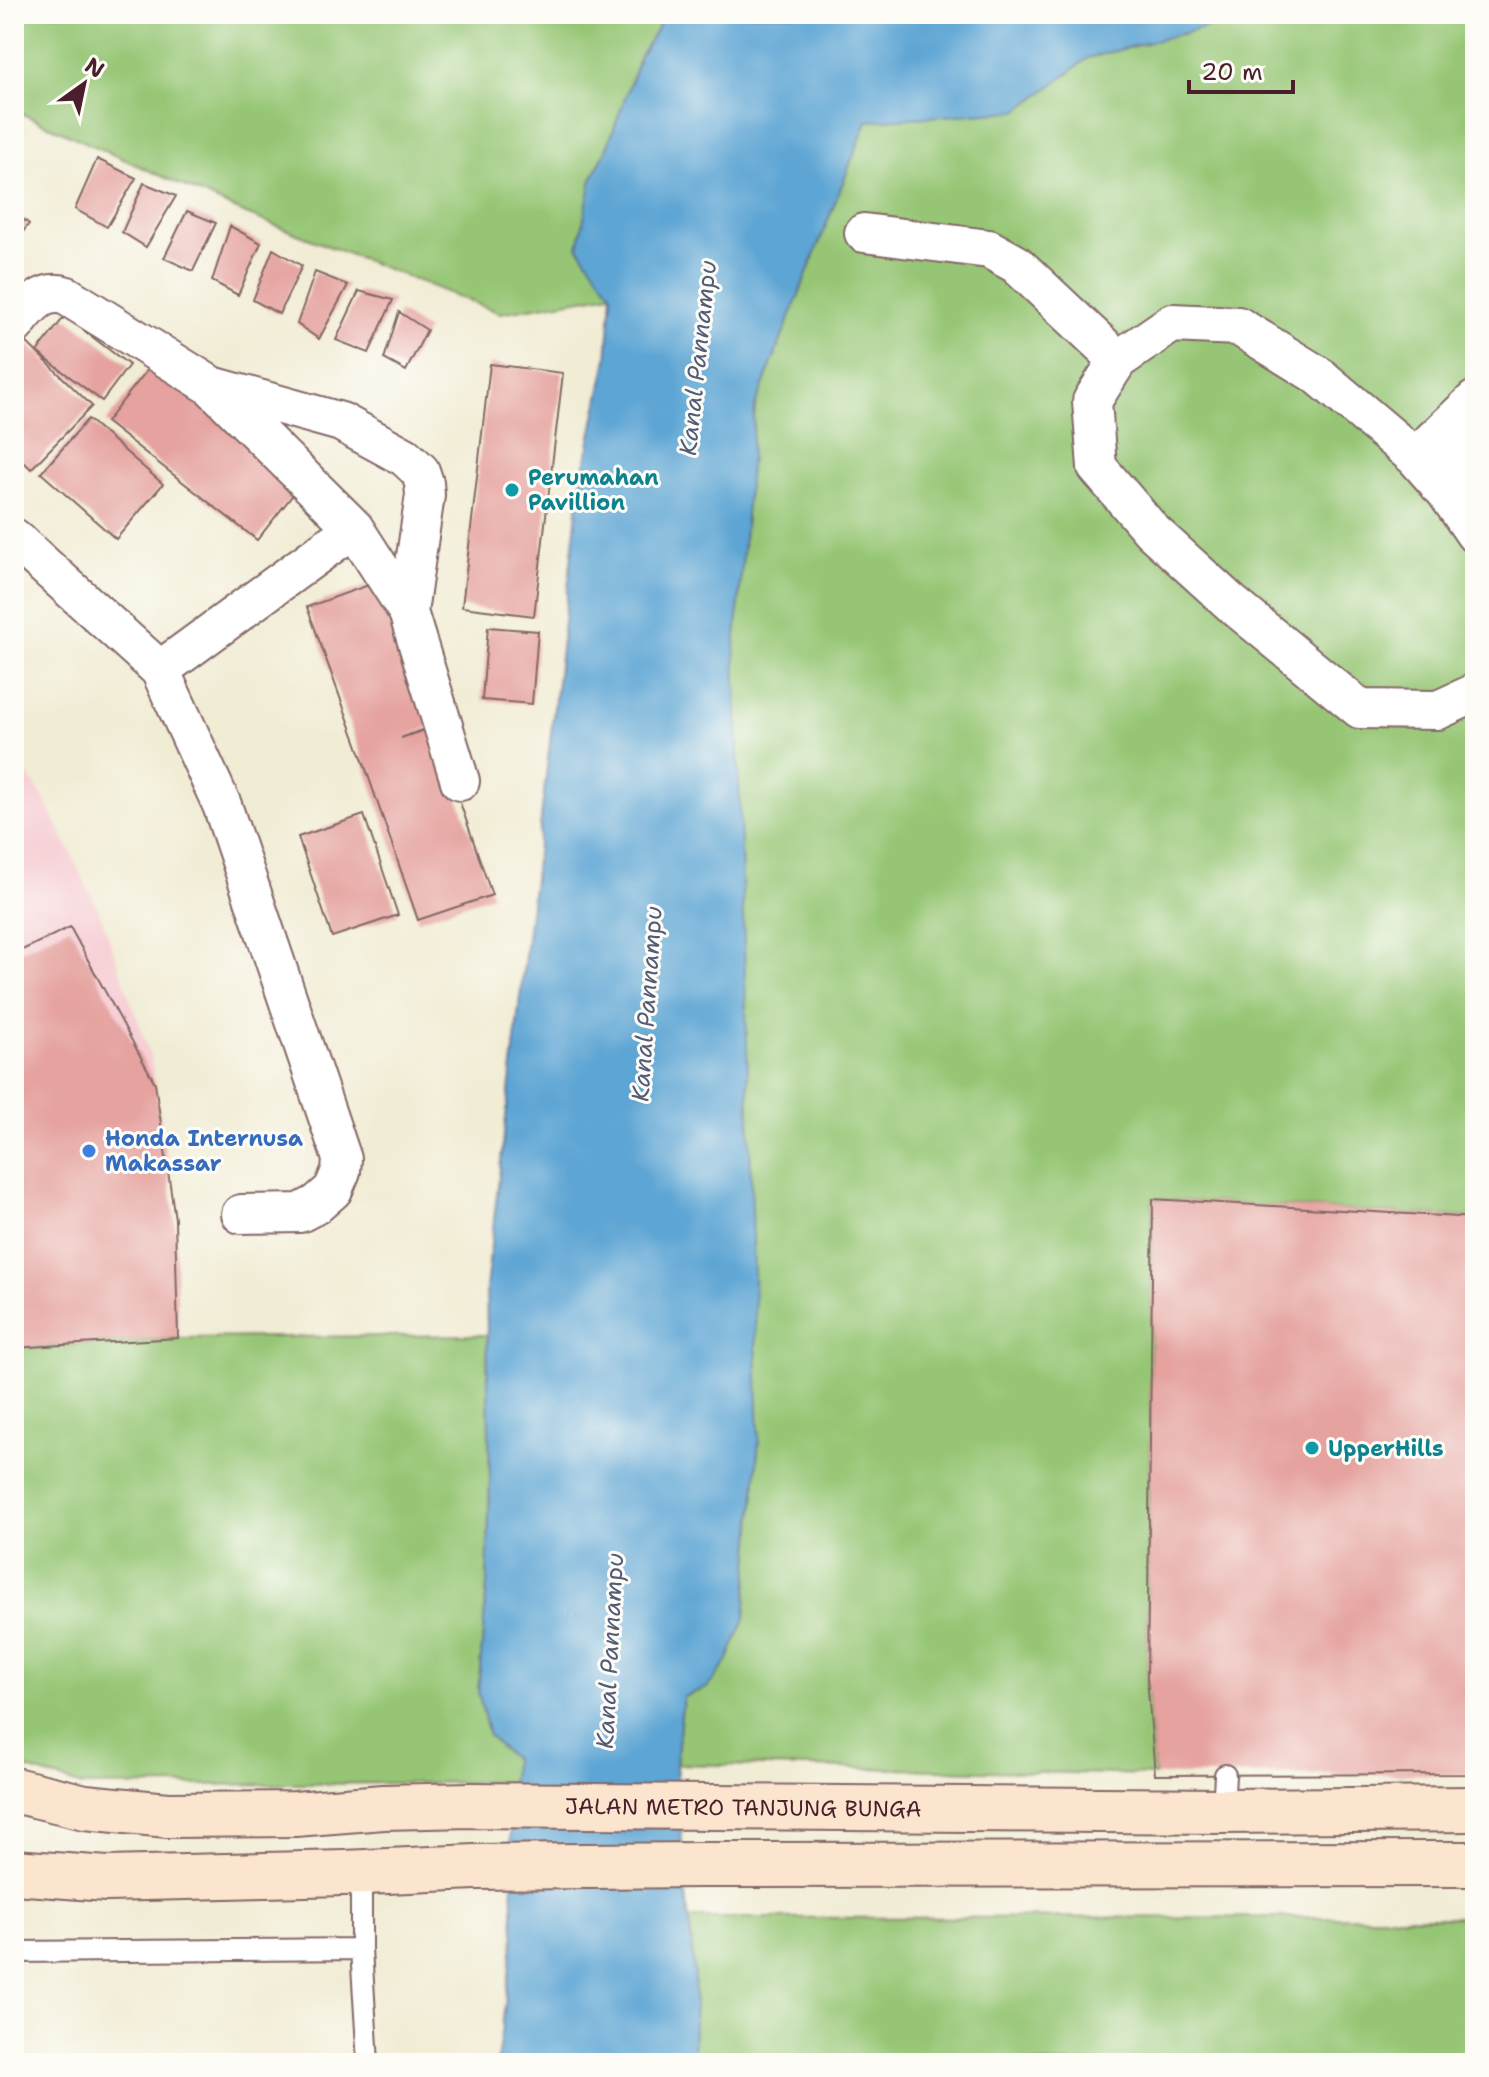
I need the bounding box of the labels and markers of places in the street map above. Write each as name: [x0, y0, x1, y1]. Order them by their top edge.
place label: Perumahan Pavillion: [528, 463, 659, 517]
marker: Perumahan Pavillion: [503, 481, 521, 499]
place label: Honda Internusa Makassar: [105, 1124, 303, 1178]
marker: Honda Internusa Makassar: [80, 1142, 98, 1160]
place label: UpperHills: [1328, 1434, 1444, 1463]
marker: UpperHills: [1303, 1439, 1321, 1457]

